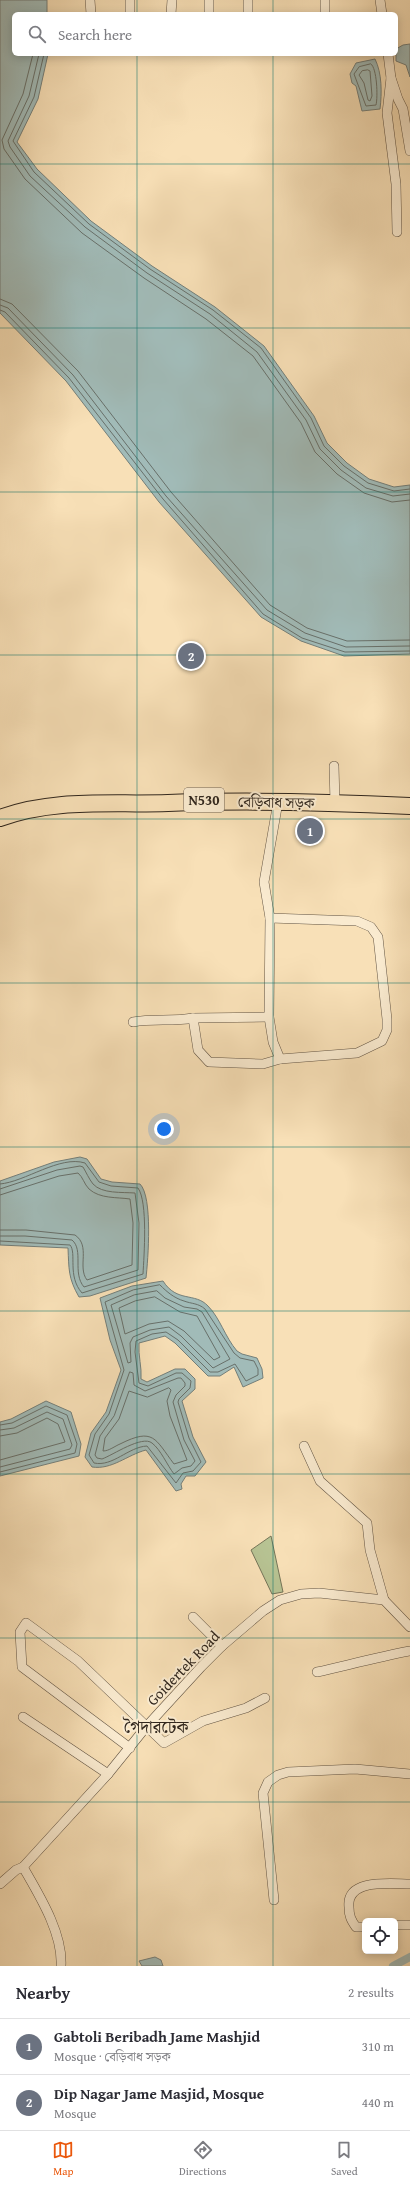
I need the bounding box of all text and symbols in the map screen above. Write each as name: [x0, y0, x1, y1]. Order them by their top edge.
search box: [12, 12, 398, 56]
icon: search: [26, 23, 48, 45]
text: Search here: [58, 24, 132, 45]
pin: 2: [178, 641, 204, 671]
road number: N530: [184, 788, 224, 812]
street label: বেড়িবাধ সড়ক: [238, 791, 315, 813]
pin: 1: [297, 816, 323, 846]
your location: [154, 1119, 174, 1139]
street label: Goidertek Road: [142, 1626, 224, 1710]
district label: গৈদারটেক: [123, 1714, 189, 1739]
map controls: [362, 1918, 398, 1954]
button: locate: [362, 1918, 398, 1954]
text: Nearby: [16, 1980, 70, 2005]
text: 2 results: [348, 1983, 394, 2002]
text: Gabtoli Beribadh Jame Mashjid: [54, 2026, 260, 2047]
text: 1: [26, 2037, 32, 2056]
text: 310 m: [362, 2037, 394, 2056]
text: Mosque · বেড়িবাধ সড়ক: [54, 2047, 171, 2066]
text: Dip Nagar Jame Masjid, Mosque: [54, 2083, 264, 2104]
text: 2: [26, 2093, 32, 2112]
text: 440 m: [362, 2093, 394, 2112]
text: Mosque: [54, 2104, 96, 2123]
tab: Map: [52, 2139, 74, 2179]
tab: Directions: [179, 2139, 226, 2179]
tab: Saved: [331, 2139, 358, 2179]

